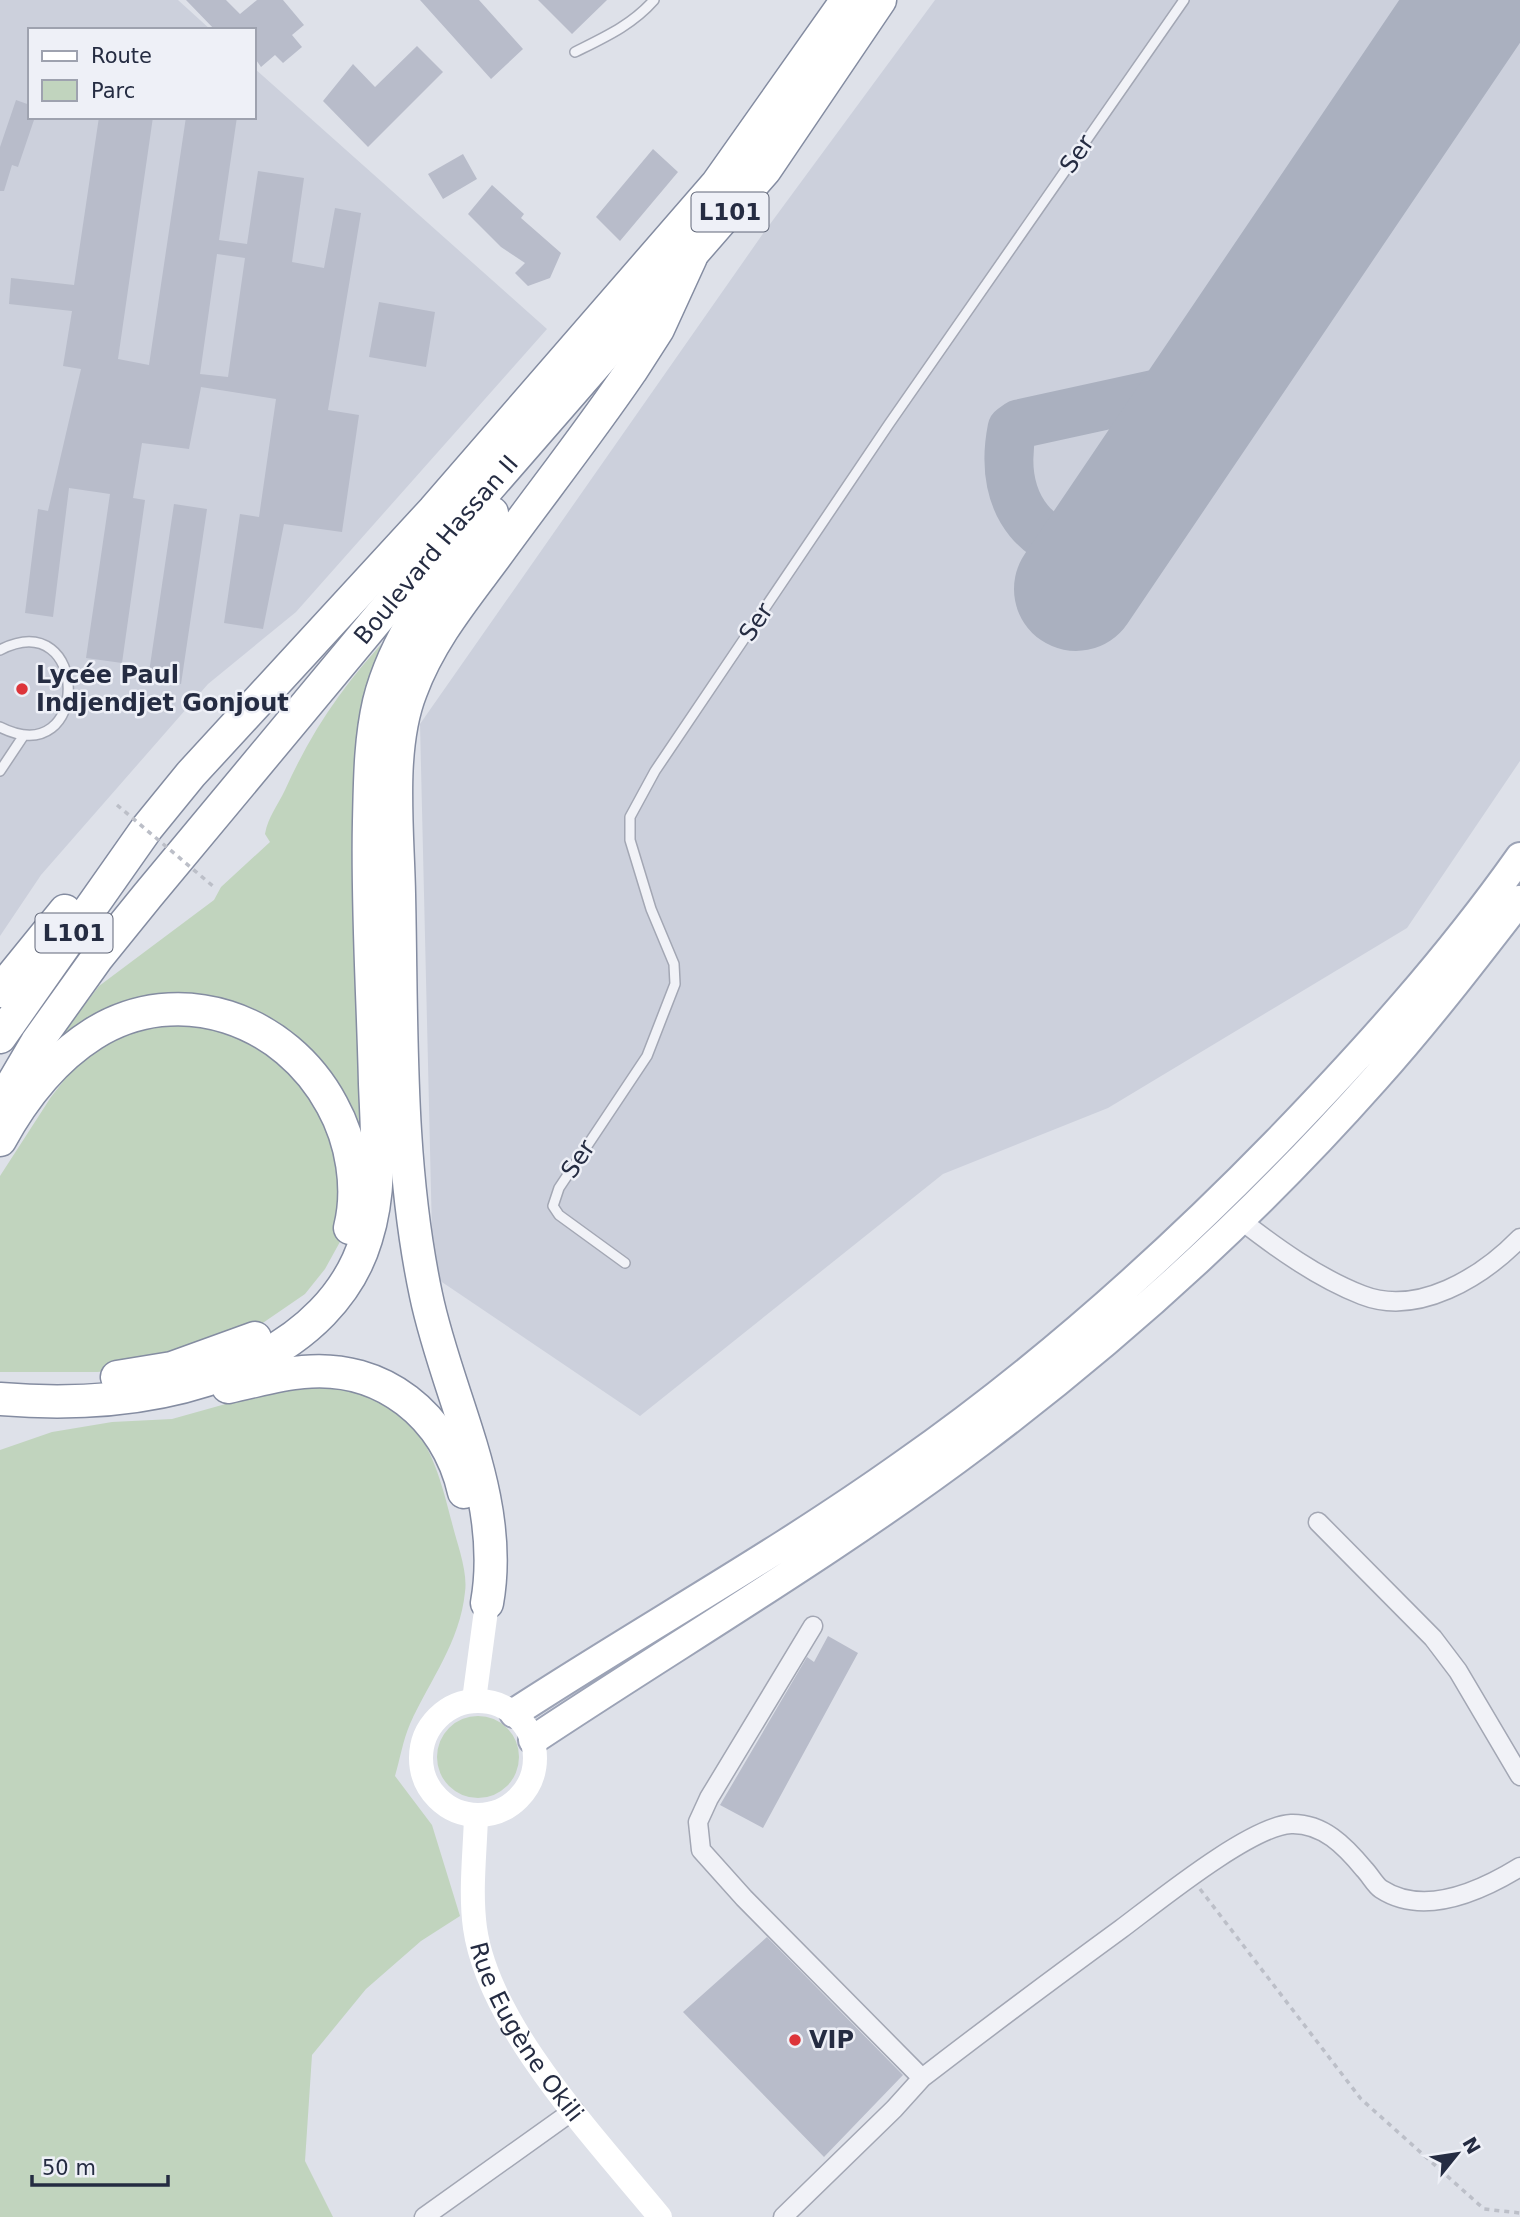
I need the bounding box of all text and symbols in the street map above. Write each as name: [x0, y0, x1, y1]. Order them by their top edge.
legend: [28, 28, 256, 119]
text: Route: [91, 44, 152, 68]
text: Parc: [91, 79, 135, 103]
street label: Ser: [1054, 130, 1100, 178]
road number: L101: [692, 192, 768, 232]
street label: Boulevard Hassan II: [348, 450, 524, 650]
street label: Ser: [733, 598, 779, 646]
place label: Lycée Paul Indjendjet Gonjout: [36, 661, 289, 717]
marker: Lycée Paul Indjendjet Gonjout: [14, 681, 30, 697]
road number: L101: [36, 914, 112, 952]
street label: Ser: [555, 1135, 601, 1183]
street label: Rue Eugène Okili: [464, 1939, 589, 2127]
place label: VIP: [809, 2026, 854, 2054]
marker: VIP: [787, 2032, 803, 2048]
north arrow: [1422, 2119, 1492, 2189]
text: N: [1458, 2133, 1485, 2158]
scale bar: [32, 2144, 168, 2188]
text: 50 m: [42, 2156, 96, 2180]

